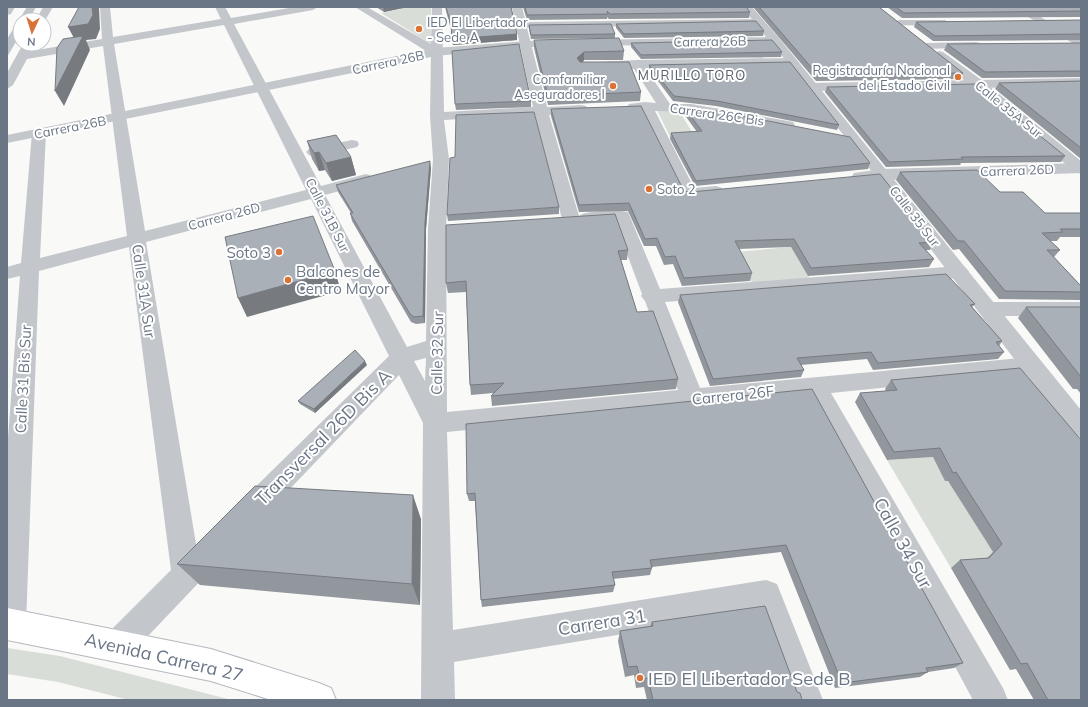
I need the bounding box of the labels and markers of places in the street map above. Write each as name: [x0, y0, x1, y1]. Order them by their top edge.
place label: IED El Libertador - Sede A: [427, 14, 528, 45]
marker: IED El Libertador - Sede A: [414, 24, 424, 34]
place label: Registraduría Nacional del Estado Civil: [812, 62, 950, 93]
place label: Comfamiliar Aseguradores I: [514, 71, 605, 102]
marker: Registraduría Nacional del Estado Civil: [953, 72, 963, 82]
marker: Comfamiliar Aseguradores I: [608, 81, 618, 91]
place label: Soto 2: [657, 181, 696, 197]
marker: Soto 2: [644, 184, 654, 194]
place label: Soto 3: [227, 243, 271, 262]
marker: Soto 3: [274, 247, 284, 257]
place label: Balcones de Centro Mayor: [296, 262, 390, 298]
marker: Balcones de Centro Mayor: [283, 275, 293, 285]
place label: IED El Libertador Sede B: [648, 667, 851, 690]
marker: IED El Libertador Sede B: [635, 673, 645, 683]

